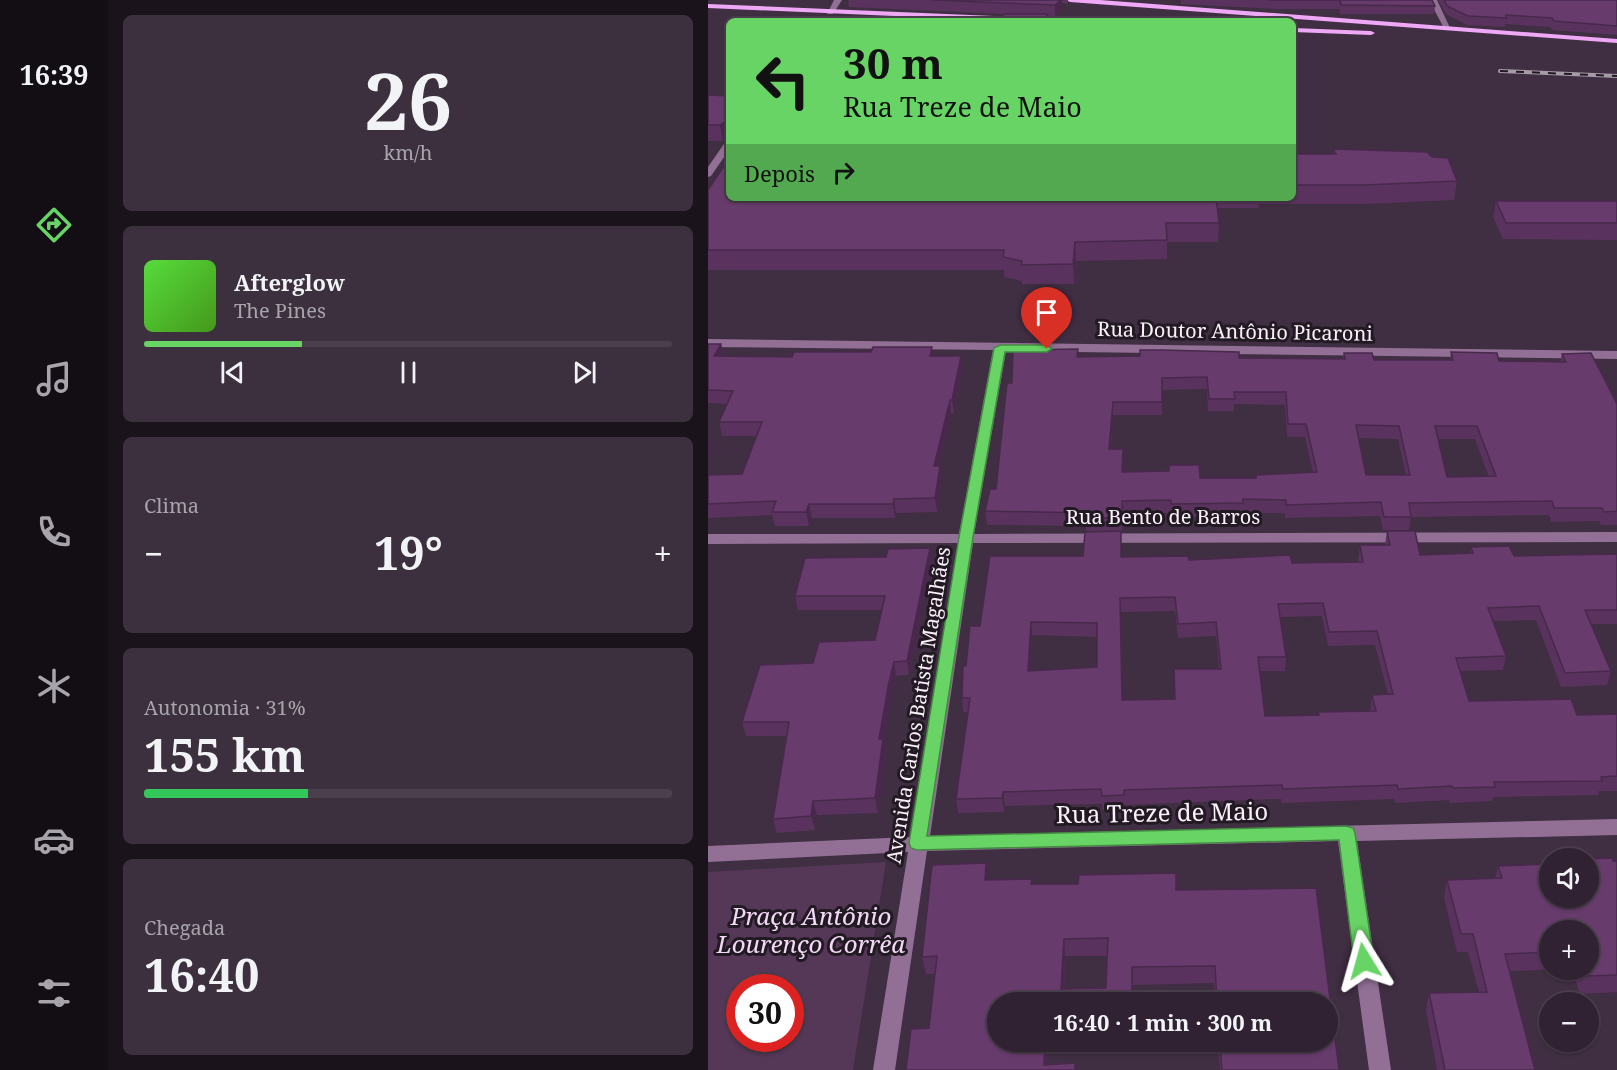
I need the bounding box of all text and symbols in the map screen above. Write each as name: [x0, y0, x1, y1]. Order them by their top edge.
text: 30 m: [843, 34, 943, 91]
icon: left: [744, 42, 822, 120]
text: 26: [364, 47, 452, 153]
text: 16:39: [19, 56, 89, 93]
text: Rua Treze de Maio: [843, 88, 1082, 125]
text: km/h: [383, 139, 433, 166]
icon: right: [827, 156, 860, 189]
text: Depois: [744, 158, 815, 188]
icon: directions: [33, 204, 75, 246]
text: Afterglow: [234, 267, 345, 297]
pin: [1021, 287, 1072, 349]
icon: arrive: [1030, 296, 1063, 329]
text: The Pines: [234, 297, 326, 324]
street label: Rua Doutor Antônio Picaroni: [1097, 315, 1374, 347]
icon: previous: [216, 356, 249, 389]
icon: pause: [392, 356, 425, 389]
icon: next: [568, 356, 601, 389]
icon: music: [33, 358, 75, 400]
text: Clima: [144, 492, 199, 519]
street label: Rua Bento de Barros: [1066, 503, 1260, 530]
icon: phone: [33, 511, 75, 553]
text: 19°: [374, 522, 443, 583]
text: −: [144, 531, 163, 576]
text: +: [654, 531, 672, 576]
street label: Avenida Carlos Batista Magalhães: [880, 545, 956, 865]
icon: climate: [33, 665, 75, 707]
text: Autonomia · 31%: [144, 694, 306, 721]
text: 155 km: [144, 724, 305, 785]
street label: Rua Treze de Maio: [1056, 794, 1268, 830]
icon: car: [33, 819, 75, 861]
map controls: [1539, 848, 1599, 1052]
button: sound: [1539, 848, 1599, 908]
park label: Praça Antônio Lourenço Corrêa: [716, 899, 905, 960]
text: Chegada: [144, 914, 225, 941]
button: +: [1539, 920, 1599, 980]
position arrow: [1332, 929, 1396, 993]
text: 16:40: [144, 944, 259, 1005]
icon: filters: [33, 972, 75, 1014]
speed limit sign: 30: [726, 974, 804, 1052]
button: −: [1539, 992, 1599, 1052]
text: 16:40 · 1 min · 300 m: [1053, 1007, 1272, 1037]

